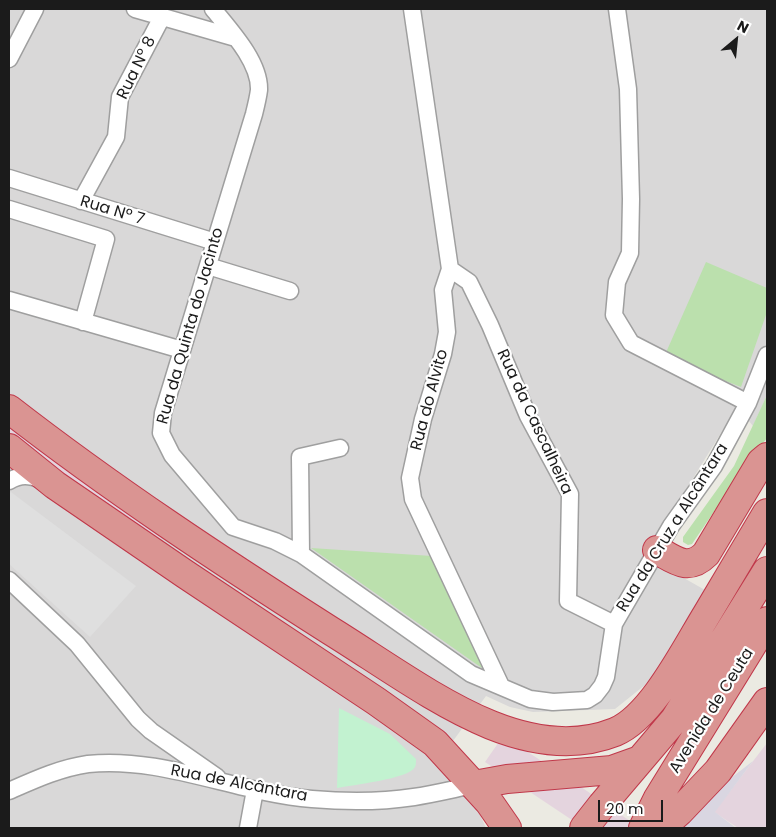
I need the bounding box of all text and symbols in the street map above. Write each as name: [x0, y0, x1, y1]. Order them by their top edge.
north arrow: [711, 15, 761, 65]
text: N: [734, 15, 752, 38]
street label: Rua Nº 8: [114, 33, 160, 103]
street label: Rua Nº 7: [77, 192, 147, 230]
street label: Rua da Quinta do Jacinto: [154, 226, 228, 426]
street label: Rua da Cascalheira: [492, 346, 576, 498]
street label: Rua do Alvito: [407, 347, 453, 453]
street label: Rua da Cruz a Alcântara: [613, 440, 733, 616]
street label: Avenida de Ceuta: [666, 645, 758, 777]
street label: Rua de Alcântara: [169, 761, 309, 807]
scale bar: [601, 790, 666, 822]
text: 20 m: [606, 798, 644, 819]

